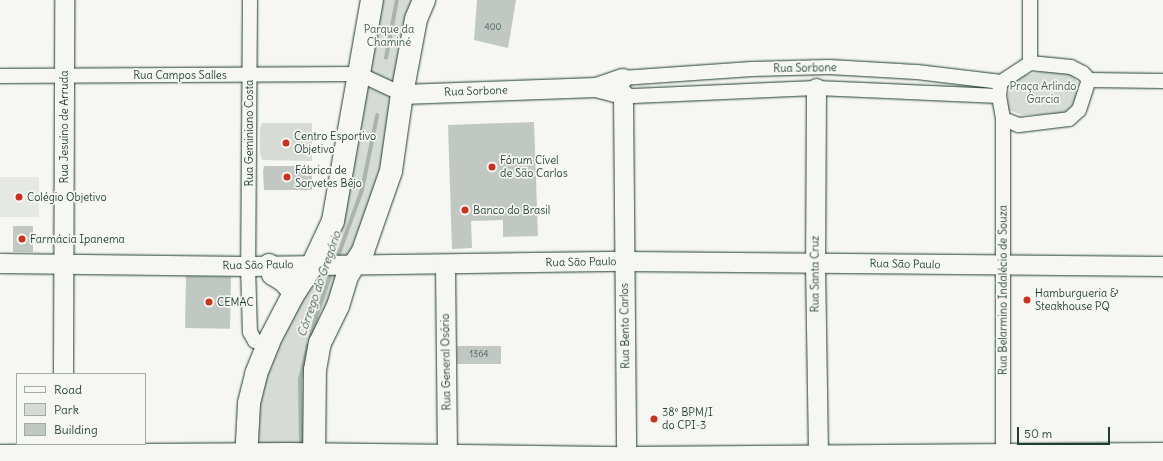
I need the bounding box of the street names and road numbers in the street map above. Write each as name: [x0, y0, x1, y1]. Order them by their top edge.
street label: Rua Sorbone: [773, 61, 837, 75]
street label: Rua Campos Salles: [133, 68, 227, 82]
street label: Rua Jesuíno de Arruda: [57, 71, 71, 183]
street label: Rua Geminiano Costa: [242, 80, 256, 186]
street label: Rua Sorbone: [444, 83, 508, 99]
street label: Rua Belarmino Indalécio de Souza: [996, 205, 1010, 375]
street label: Rua Santa Cruz: [808, 236, 822, 312]
street label: Rua São Paulo: [545, 255, 617, 269]
street label: Rua São Paulo: [869, 257, 941, 271]
street label: Rua São Paulo: [222, 258, 294, 272]
street label: Rua Bento Carlos: [618, 283, 632, 369]
street label: Rua General Osório: [439, 313, 453, 411]

